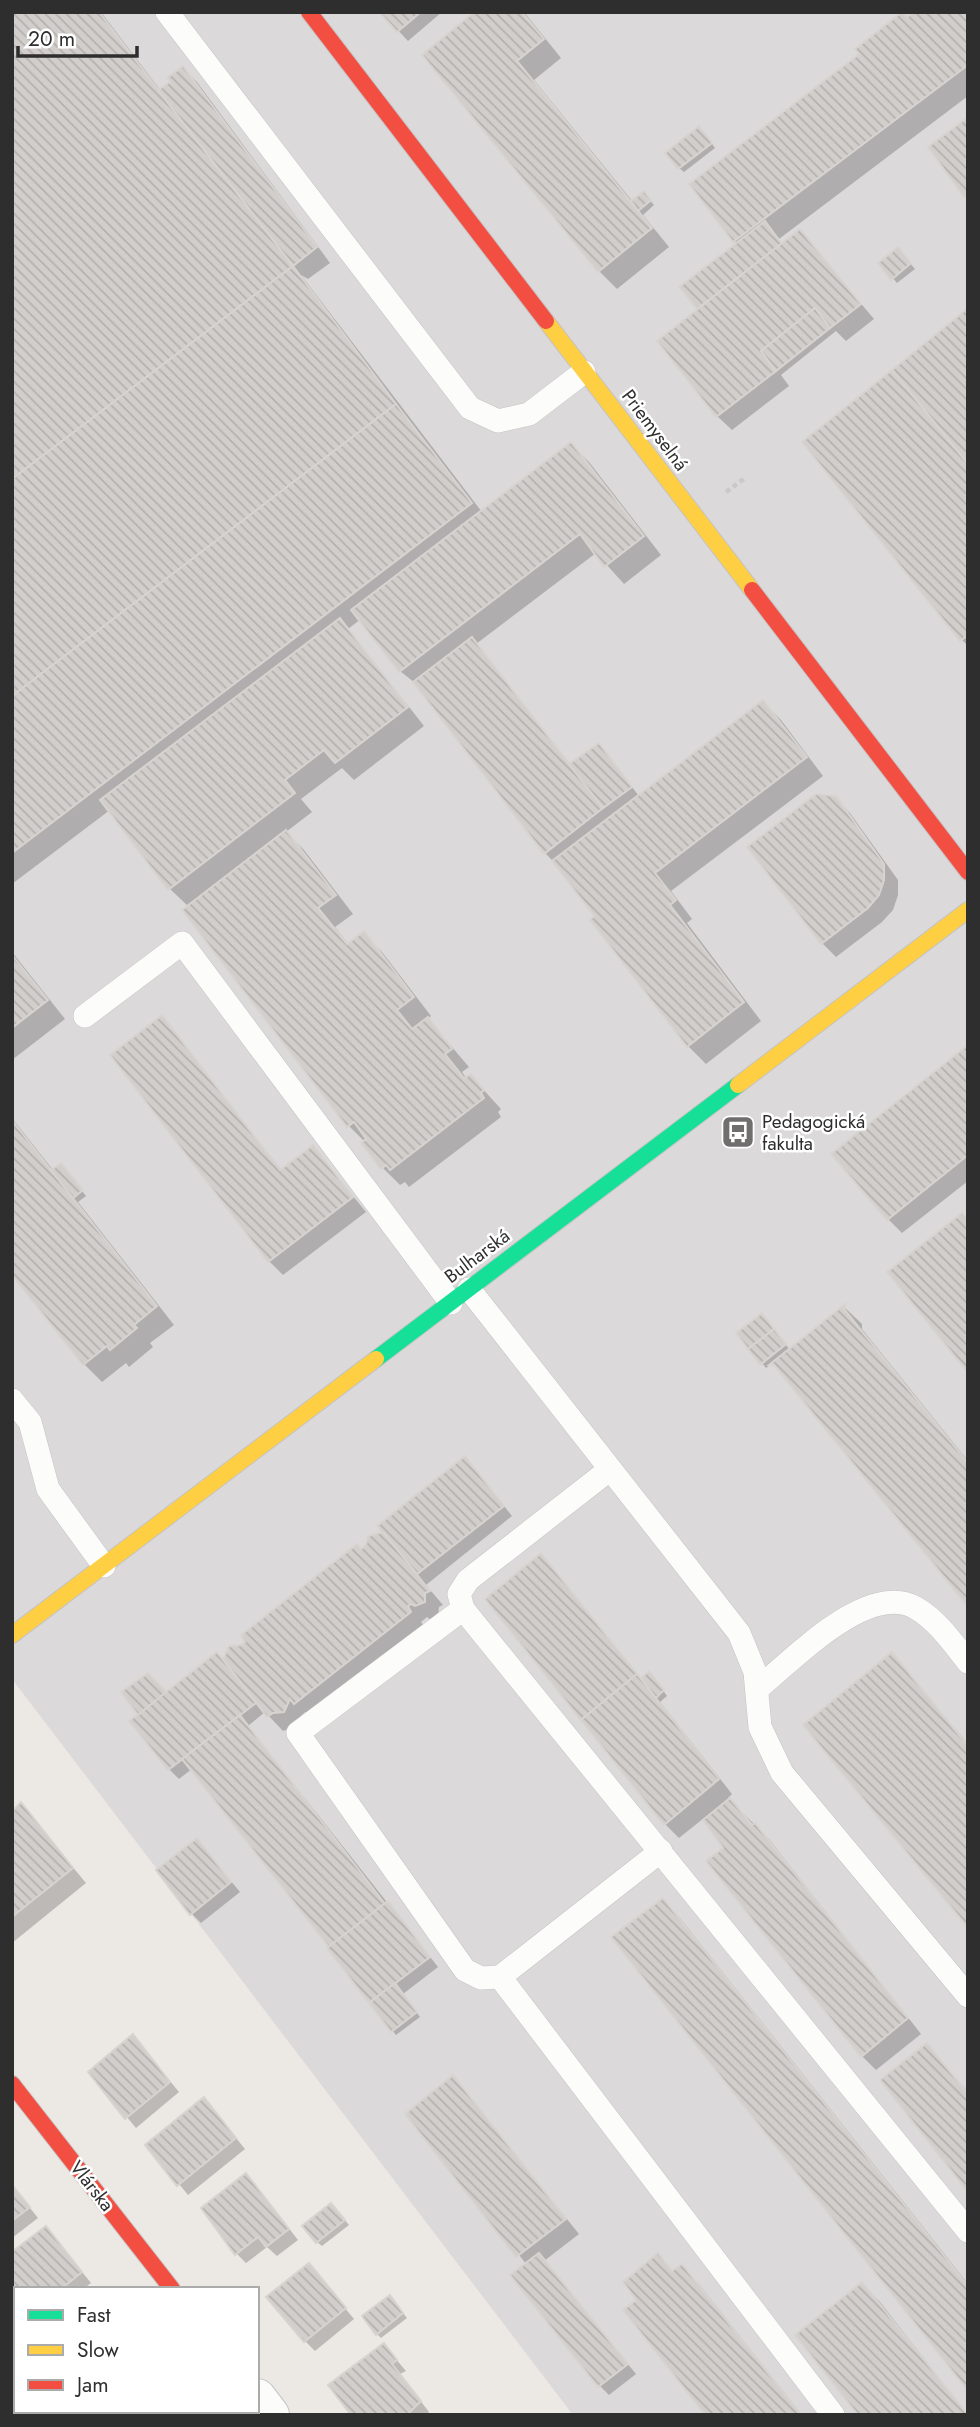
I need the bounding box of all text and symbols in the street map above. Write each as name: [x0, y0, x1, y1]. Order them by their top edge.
scale bar: [18, 14, 136, 58]
text: 20 m: [28, 24, 75, 54]
street label: Priemyselná: [616, 384, 694, 476]
place label: Pedagogická fakulta: [762, 1108, 865, 1157]
bus stop icon: Pedagogická fakulta: [719, 1113, 757, 1151]
street label: Bulharská: [439, 1222, 515, 1290]
street label: Vlárska: [64, 2155, 120, 2217]
legend: [14, 2287, 259, 2413]
text: Fast: [77, 2300, 110, 2330]
text: Slow: [77, 2335, 119, 2365]
text: Jam: [74, 2370, 109, 2400]

